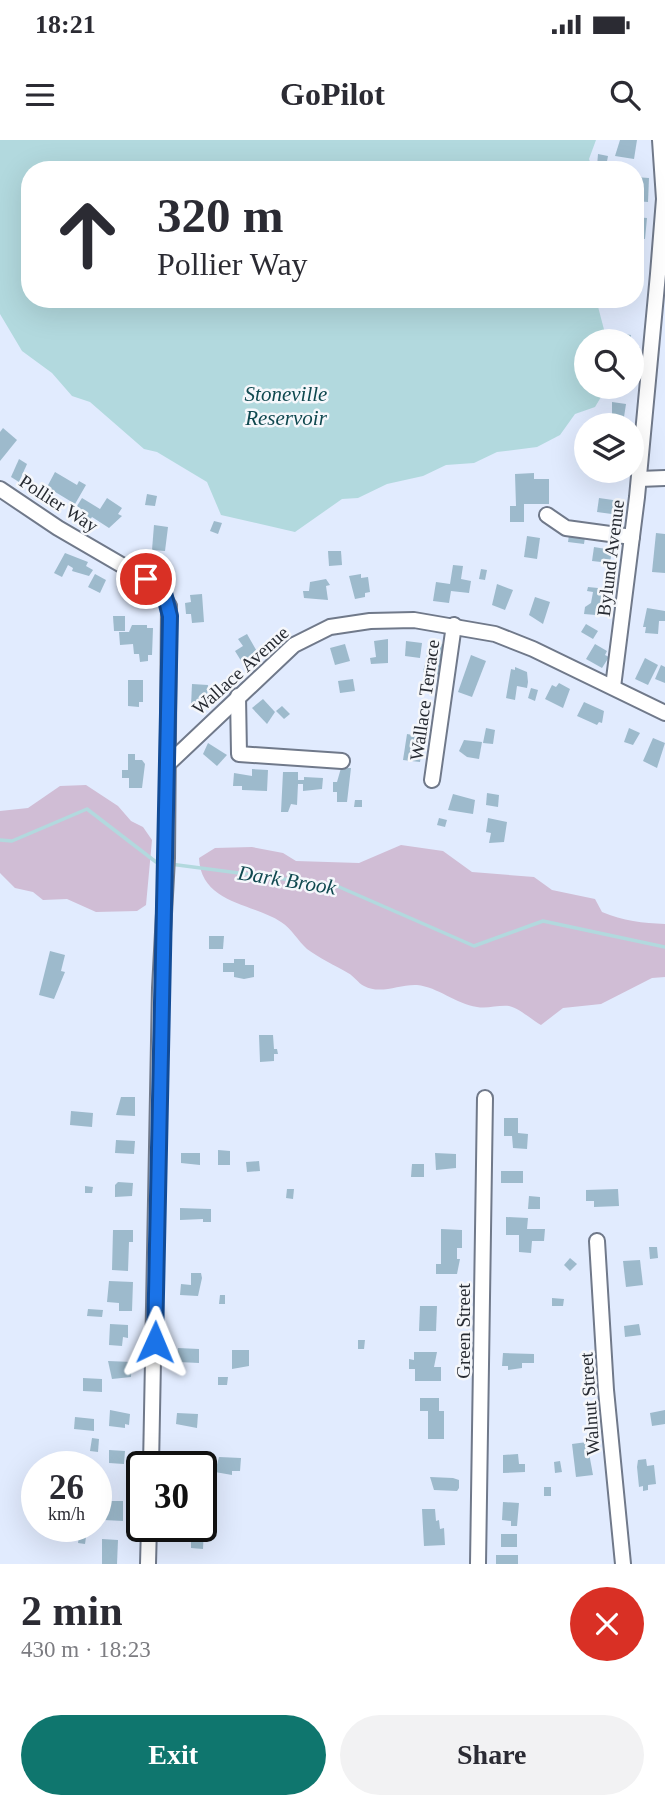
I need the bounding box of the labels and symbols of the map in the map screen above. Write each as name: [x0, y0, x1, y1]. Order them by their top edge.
water label: Stoneville Reservoir: [244, 382, 328, 430]
street label: Pollier Way: [16, 470, 102, 537]
street label: Bylund Avenue: [593, 499, 628, 618]
pin: [116, 549, 176, 609]
street label: Wallace Avenue: [188, 622, 293, 719]
street label: Wallace Terrace: [406, 638, 443, 762]
water label: Dark Brook: [235, 860, 338, 900]
street label: Green Street: [453, 1283, 474, 1379]
position arrow: [118, 1305, 192, 1379]
street label: Walnut Street: [575, 1351, 604, 1456]
speed limit sign: 30: [126, 1451, 217, 1542]

